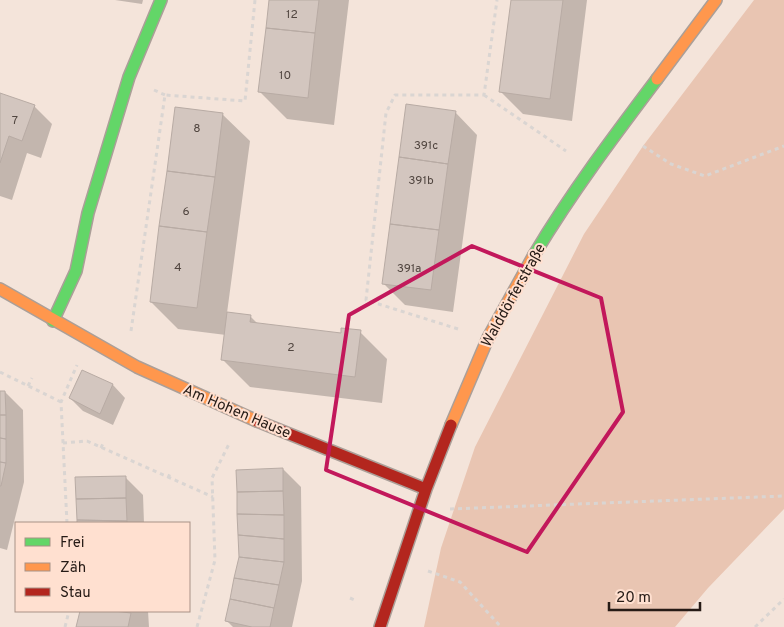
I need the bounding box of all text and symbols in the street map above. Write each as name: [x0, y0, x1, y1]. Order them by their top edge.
house number: 12: [286, 7, 298, 23]
house number: 10: [279, 68, 291, 84]
house number: 7: [12, 113, 18, 129]
house number: 8: [193, 121, 201, 137]
house number: 391c: [414, 138, 438, 154]
house number: 391b: [408, 173, 434, 189]
house number: 6: [182, 204, 190, 220]
street label: Walddörferstraße: [478, 241, 551, 351]
house number: 4: [174, 260, 182, 276]
house number: 391a: [397, 261, 421, 277]
house number: 2: [287, 340, 295, 356]
street label: Am Hohen Hause: [180, 381, 293, 444]
legend: [15, 522, 190, 612]
text: Frei: [60, 534, 85, 553]
text: Zäh: [60, 559, 86, 578]
scale bar: [609, 580, 700, 612]
text: Stau: [60, 584, 91, 603]
text: 20 m: [616, 589, 651, 608]

